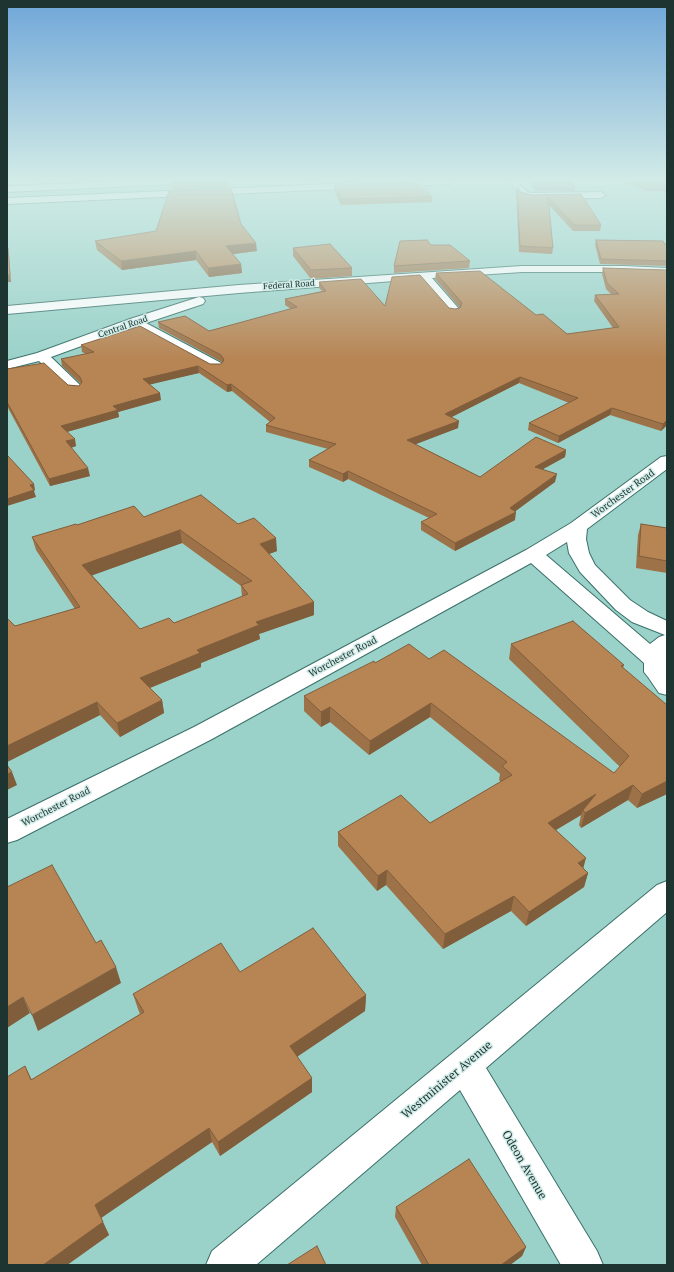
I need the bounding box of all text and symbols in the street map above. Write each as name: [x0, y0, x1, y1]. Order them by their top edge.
street label: Federal Road: [263, 278, 315, 292]
street label: Central Road: [97, 313, 149, 341]
street label: Worchester Road: [589, 467, 657, 521]
street label: Worchester Road: [307, 634, 379, 680]
street label: Worchester Road: [20, 785, 92, 829]
street label: Westminister Avenue: [399, 1038, 495, 1122]
street label: Odeon Avenue: [498, 1128, 550, 1202]

